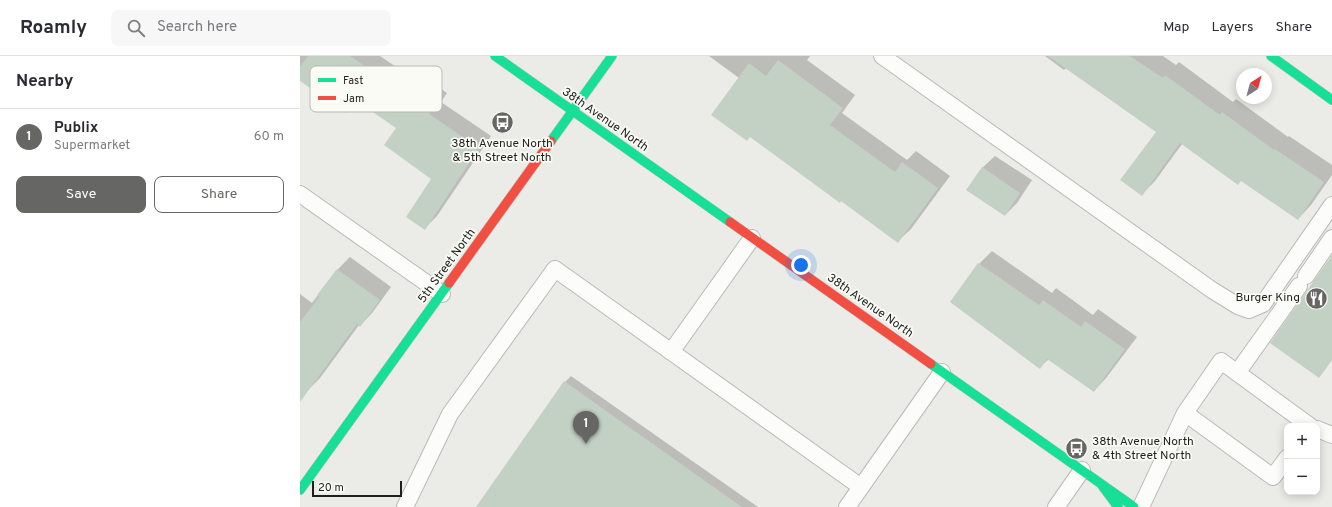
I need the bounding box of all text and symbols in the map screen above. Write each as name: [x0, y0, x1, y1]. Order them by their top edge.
search box: [111, 10, 391, 46]
text: Roamly: [20, 16, 87, 40]
icon: search: [125, 17, 147, 39]
text: Search here: [157, 18, 237, 37]
text: Map: [1163, 19, 1189, 36]
text: Layers: [1211, 19, 1253, 36]
text: Share: [1275, 19, 1312, 36]
legend: [310, 66, 442, 112]
north arrow: [1236, 68, 1272, 104]
text: Nearby: [16, 71, 73, 93]
text: Fast: [343, 74, 363, 88]
street label: 38th Avenue North: [559, 84, 651, 156]
text: Jam: [343, 92, 364, 106]
bus stop icon: 38th Avenue North & 5th Street North: [489, 110, 515, 136]
text: Publix: [54, 119, 98, 138]
text: 1: [26, 129, 32, 145]
text: 60 m: [254, 129, 284, 145]
place label: 38th Avenue North & 5th Street North: [451, 136, 553, 166]
text: Supermarket: [54, 138, 130, 154]
button: Save: [16, 176, 146, 213]
button: Share: [154, 176, 284, 213]
street label: 5th Street North: [415, 226, 479, 306]
your location: [791, 255, 811, 275]
street label: 38th Avenue North: [824, 270, 916, 342]
restaurant icon: Burger King: [1303, 285, 1329, 311]
place label: Burger King: [1235, 290, 1300, 306]
pin: 1: [573, 411, 599, 444]
map controls: [1284, 423, 1320, 495]
button: +: [1284, 423, 1320, 459]
place label: 38th Avenue North & 4th Street North: [1092, 434, 1194, 464]
bus stop icon: 38th Avenue North & 4th Street North: [1063, 436, 1089, 462]
button: −: [1284, 459, 1320, 495]
scale bar: [312, 479, 402, 498]
text: 20 m: [318, 481, 344, 495]

